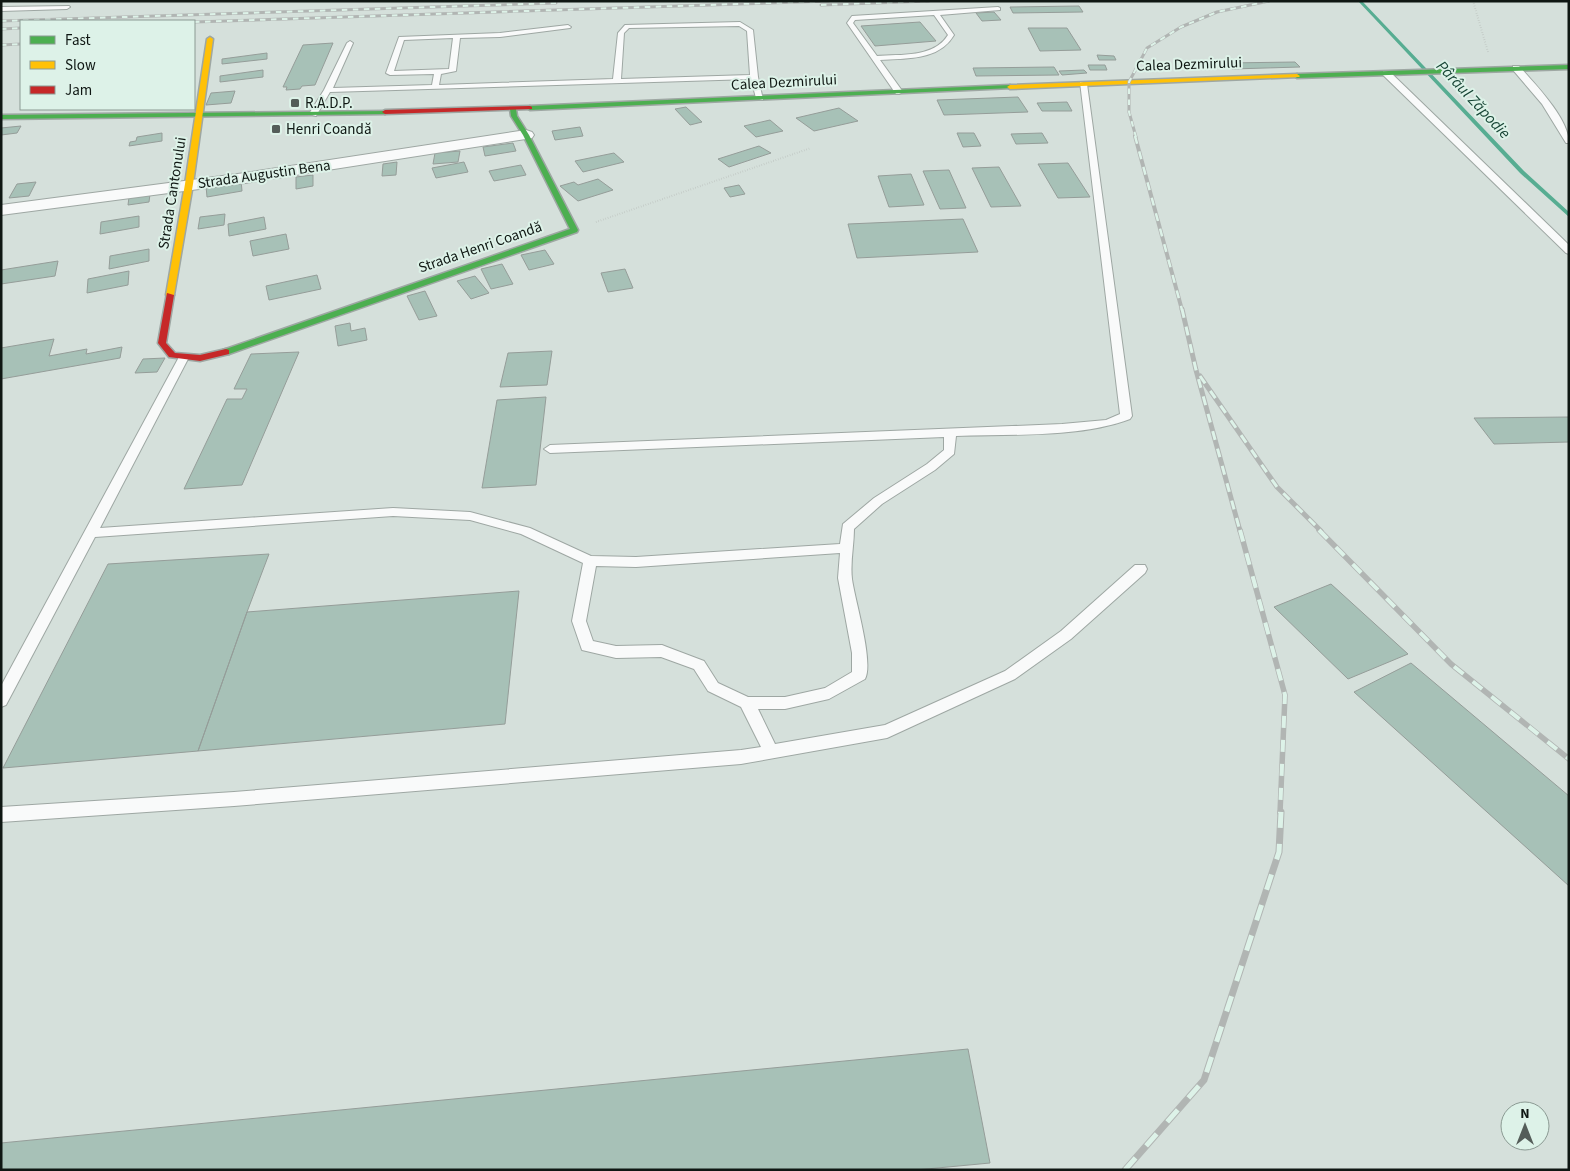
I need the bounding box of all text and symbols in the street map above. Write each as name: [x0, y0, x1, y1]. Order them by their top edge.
legend: [20, 20, 195, 110]
text: Fast: [65, 30, 91, 51]
street label: Calea Dezmirului: [1136, 52, 1242, 77]
text: Slow: [65, 55, 96, 76]
water label: Pârâul Zăpodie: [1431, 56, 1516, 144]
street label: Calea Dezmirului: [731, 69, 837, 96]
text: Jam: [65, 80, 92, 101]
place label: R.A.D.P.: [305, 93, 353, 114]
marker: R.A.D.P.: [289, 97, 301, 109]
place label: Henri Coandă: [286, 119, 371, 140]
marker: Henri Coandă: [270, 123, 282, 135]
street label: Strada Cantonului: [153, 135, 192, 251]
street label: Strada Augustin Bena: [196, 155, 332, 194]
street label: Strada Henri Coandă: [416, 216, 545, 278]
north arrow: [1500, 1101, 1550, 1151]
text: N: [1520, 1104, 1530, 1124]

